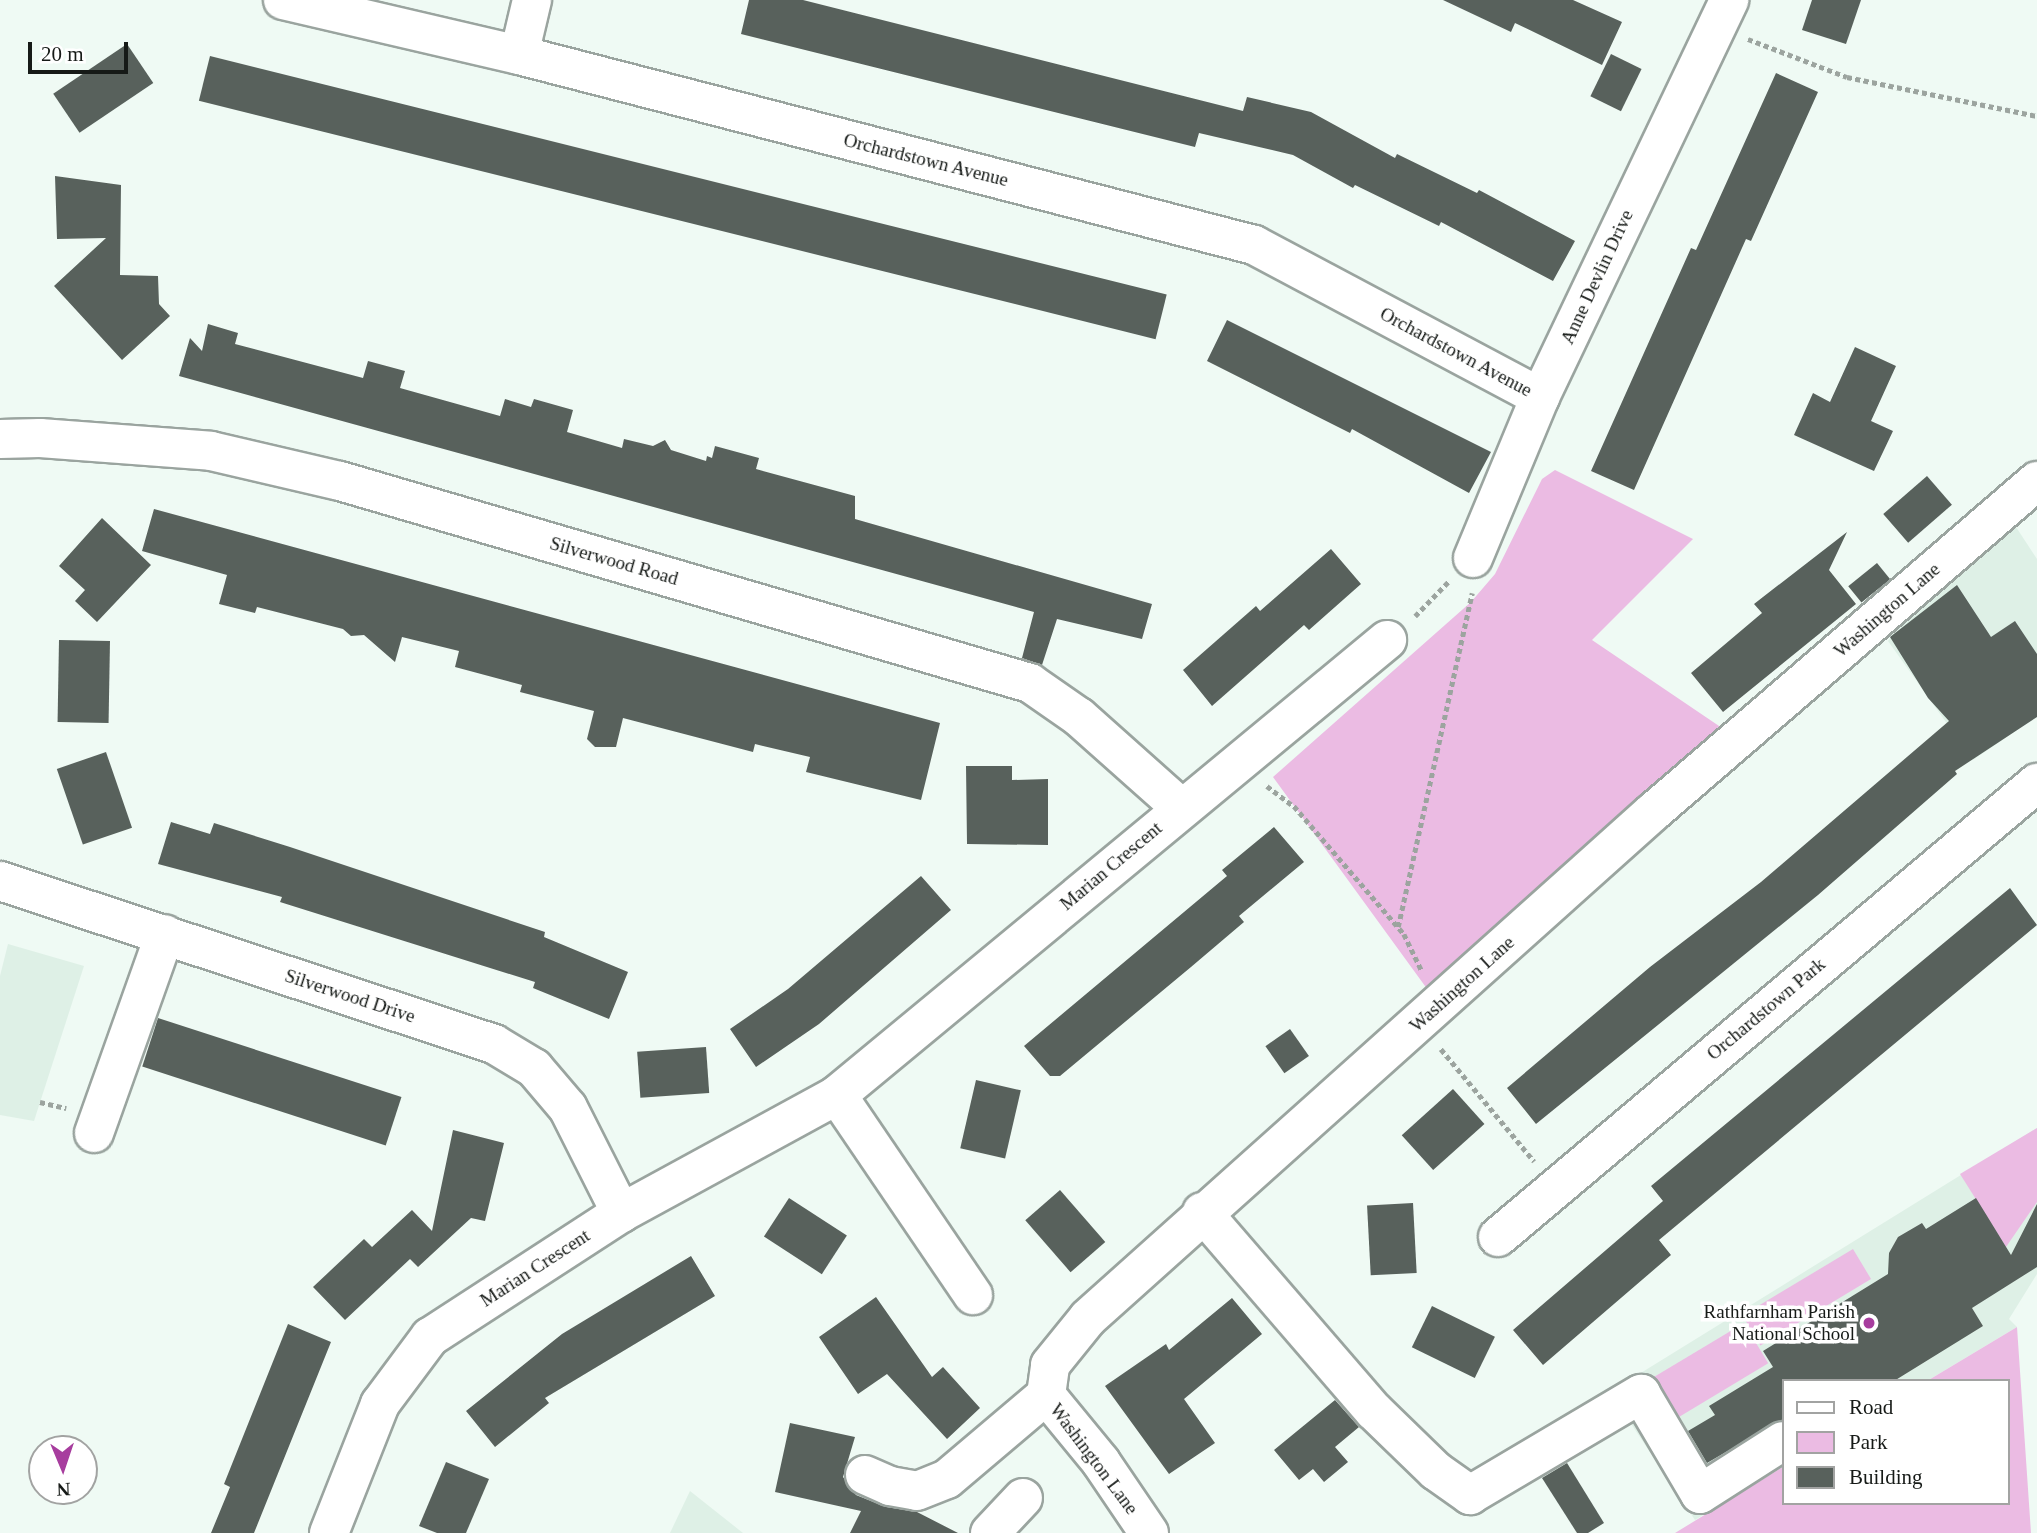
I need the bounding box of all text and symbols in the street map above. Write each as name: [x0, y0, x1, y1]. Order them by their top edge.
scale bar: [32, 28, 131, 72]
text: 20 m: [41, 42, 84, 66]
street label: Orchardstown Avenue: [841, 128, 1011, 192]
street label: Anne Devlin Drive: [1556, 206, 1638, 348]
street label: Orchardstown Avenue: [1376, 302, 1536, 402]
street label: Silverwood Road: [547, 532, 681, 590]
street label: Washington Lane: [1829, 558, 1945, 662]
street label: Marian Crescent: [1055, 817, 1167, 915]
street label: Washington Lane: [1405, 931, 1519, 1037]
street label: Orchardstown Park: [1702, 953, 1830, 1065]
street label: Silverwood Drive: [282, 964, 418, 1028]
street label: Marian Crescent: [476, 1224, 594, 1312]
place label: Rathfarnham Parish National School: [1704, 1301, 1855, 1345]
marker: Rathfarnham Parish National School: [1861, 1315, 1877, 1331]
legend: [1782, 1379, 2009, 1505]
text: Road: [1849, 1395, 1893, 1419]
street label: Washington Lane: [1045, 1399, 1143, 1519]
text: Park: [1849, 1430, 1888, 1454]
north arrow: [28, 1435, 98, 1505]
text: Building: [1849, 1465, 1923, 1489]
text: N: [56, 1479, 71, 1500]

